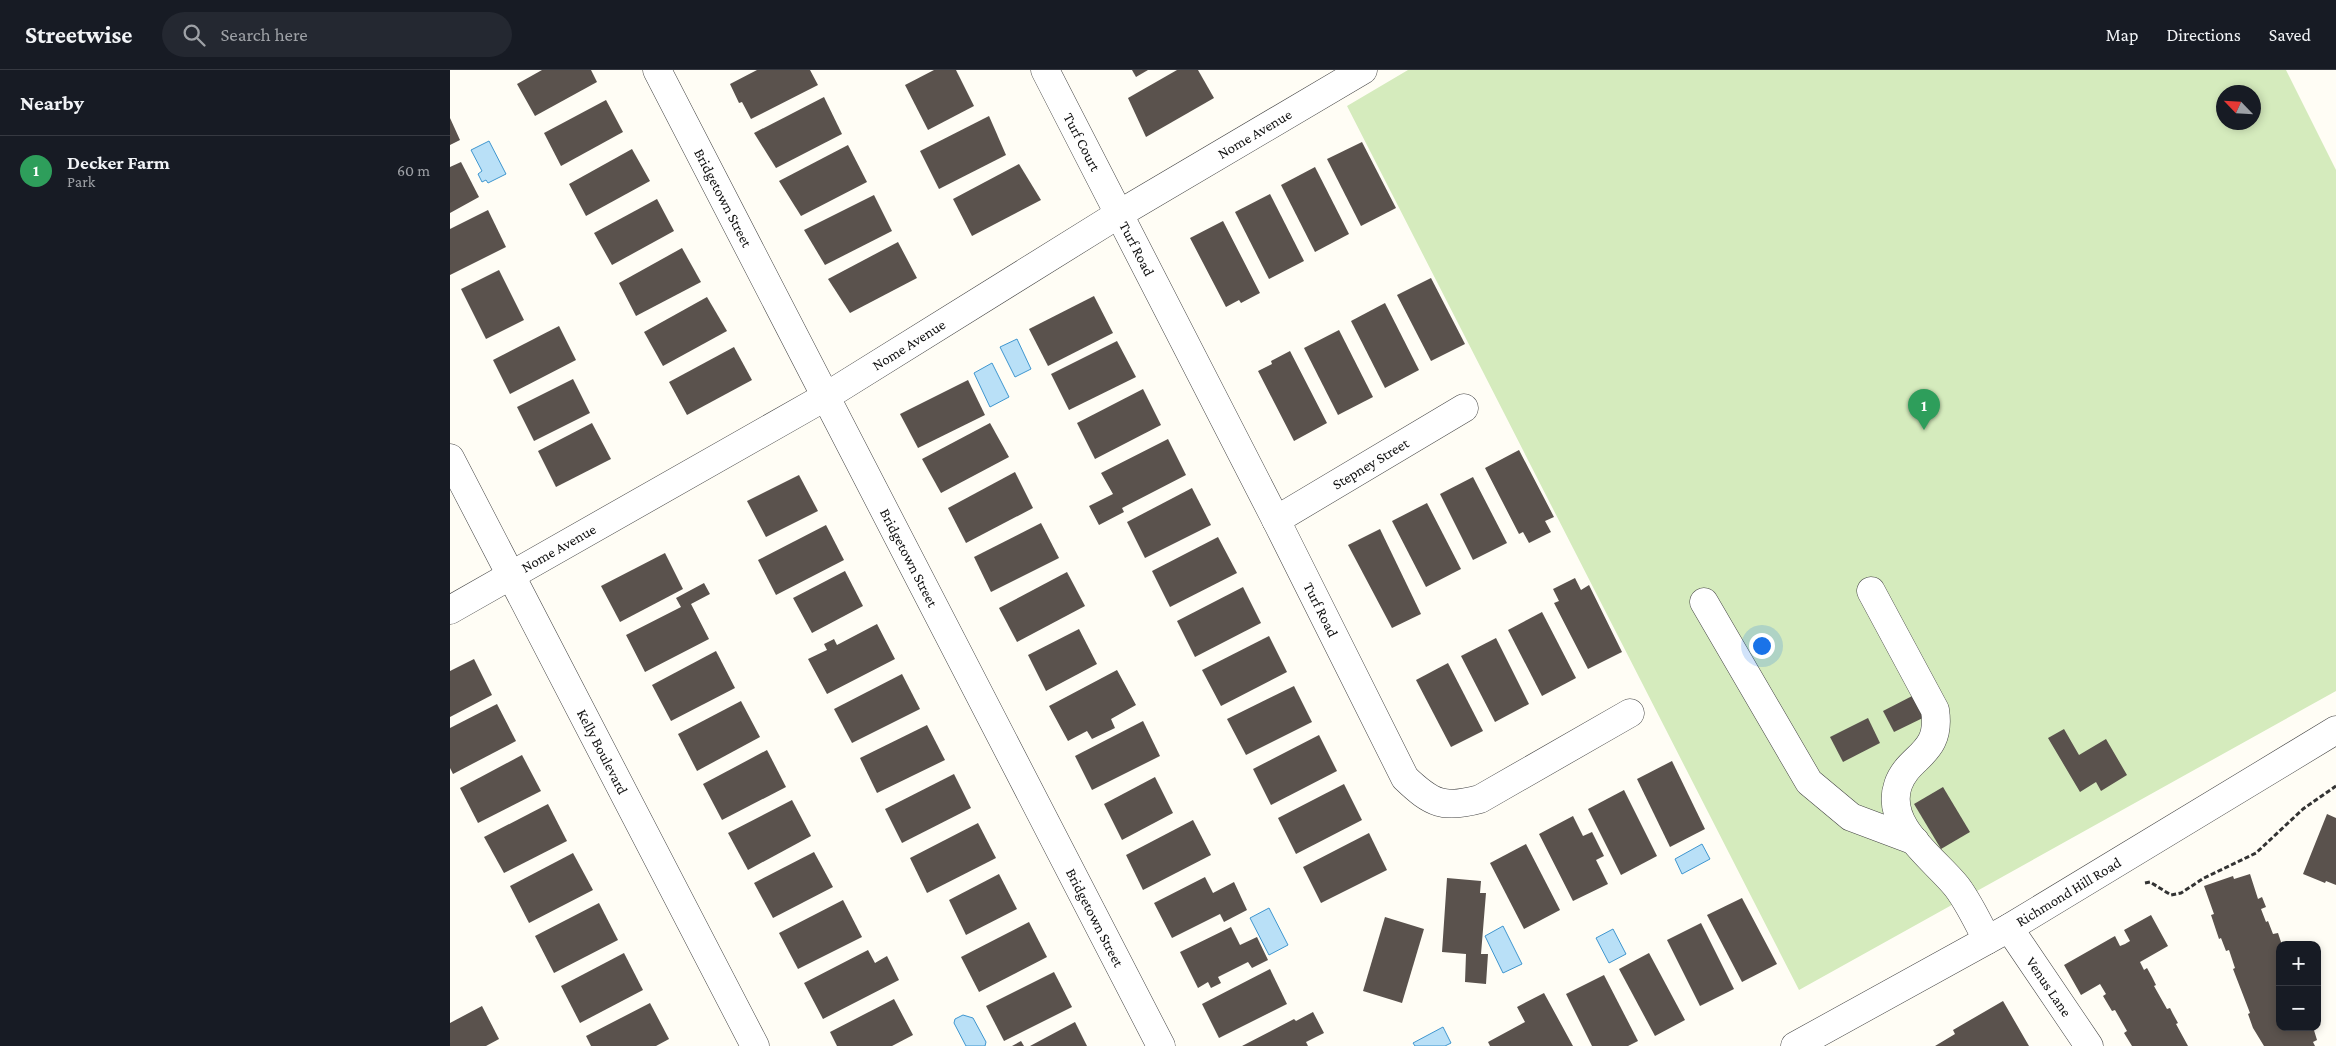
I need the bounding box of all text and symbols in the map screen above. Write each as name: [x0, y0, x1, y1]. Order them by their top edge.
search box: [162, 12, 512, 57]
text: Streetwise: [25, 21, 132, 48]
icon: search: [180, 21, 208, 49]
text: Search here: [220, 24, 308, 45]
text: Map: [2106, 25, 2138, 45]
text: Directions: [2166, 25, 2241, 45]
text: Saved: [2269, 25, 2311, 45]
north arrow: [2216, 85, 2261, 130]
text: Nearby: [20, 91, 84, 115]
street label: Nome Avenue: [1215, 106, 1295, 162]
street label: Turf Court: [1060, 110, 1104, 175]
street label: Bridgetown Street: [691, 146, 756, 251]
text: Decker Farm: [67, 152, 170, 173]
text: 1: [33, 162, 39, 179]
text: 60 m: [397, 162, 430, 179]
text: Park: [67, 173, 95, 190]
street label: Turf Road: [1116, 219, 1157, 279]
street label: Nome Avenue: [869, 316, 949, 374]
pin: 1: [1908, 389, 1940, 430]
street label: Stepney Street: [1330, 434, 1412, 493]
street label: Bridgetown Street: [877, 506, 941, 611]
street label: Nome Avenue: [519, 521, 599, 576]
street label: Turf Road: [1300, 580, 1341, 640]
your location: [1749, 633, 1775, 659]
street label: Kelly Boulevard: [574, 707, 631, 797]
street label: Richmond Hill Road: [2013, 854, 2124, 930]
street label: Bridgetown Street: [1063, 866, 1127, 970]
map controls: [2276, 941, 2321, 1031]
button: +: [2276, 941, 2321, 986]
street label: Venus Lane: [2023, 954, 2075, 1020]
button: −: [2276, 986, 2321, 1031]

